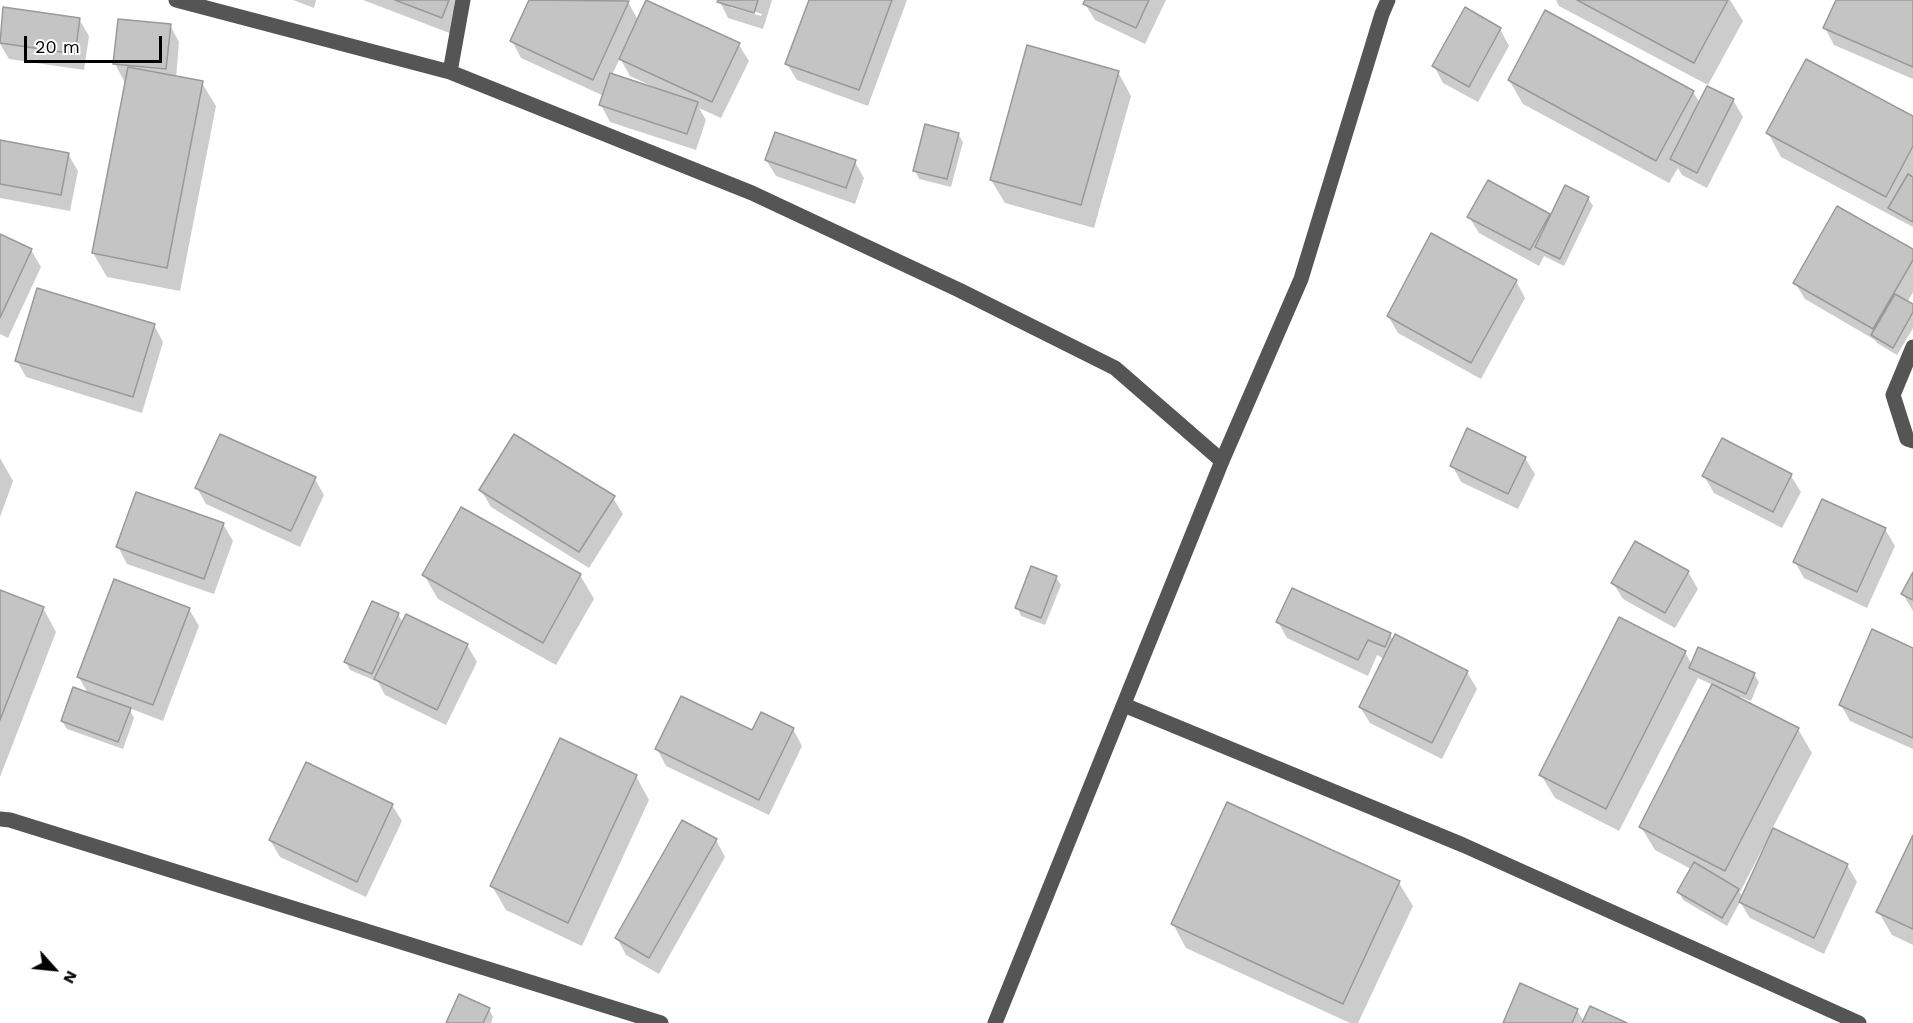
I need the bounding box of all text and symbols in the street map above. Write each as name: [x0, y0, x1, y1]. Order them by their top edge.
scale bar: [27, 24, 165, 62]
text: 20 m: [35, 36, 80, 57]
north arrow: [24, 939, 84, 999]
text: N: [59, 968, 82, 987]

